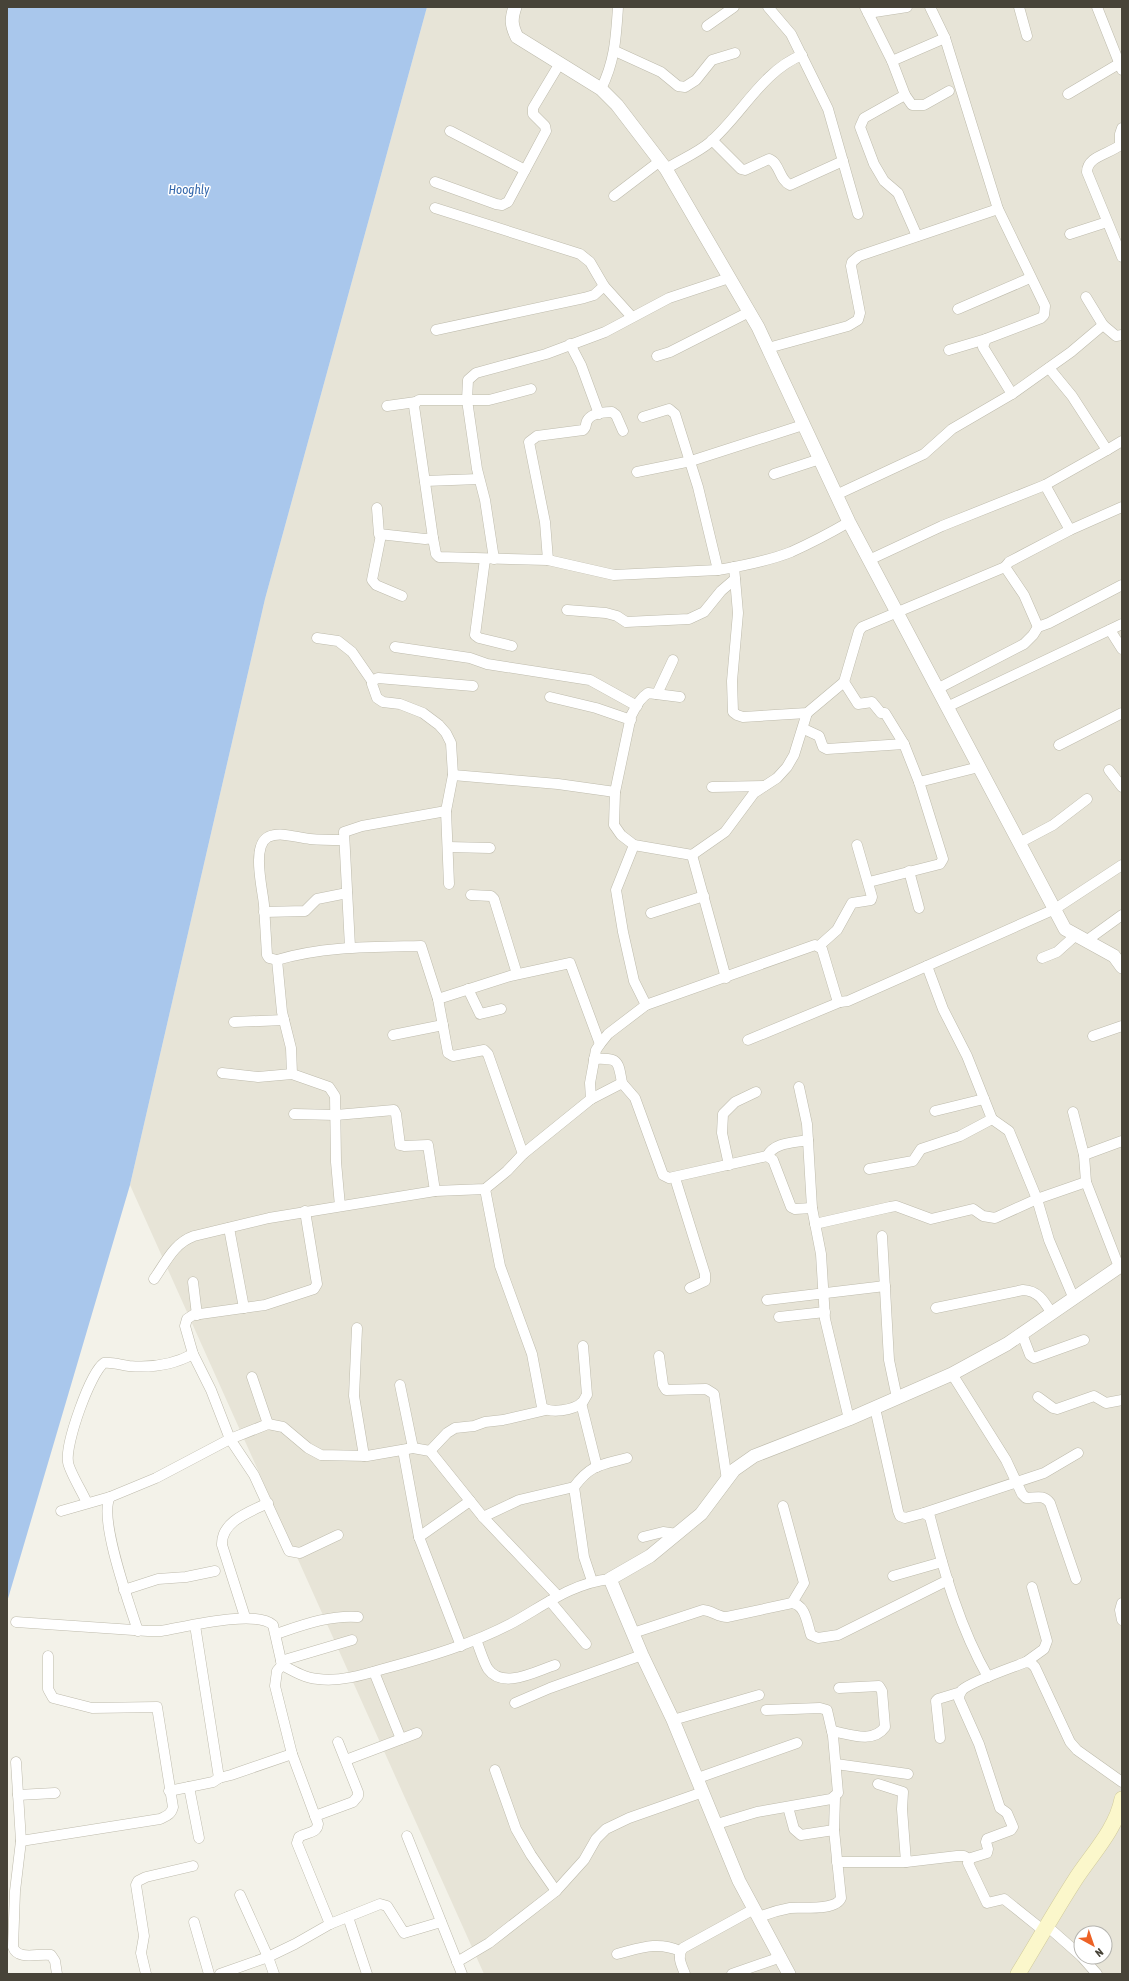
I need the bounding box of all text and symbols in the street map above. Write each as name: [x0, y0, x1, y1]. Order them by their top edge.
water label: Hooghly: [169, 182, 210, 197]
north arrow: [1073, 1925, 1113, 1965]
text: N: [1093, 1946, 1106, 1959]

